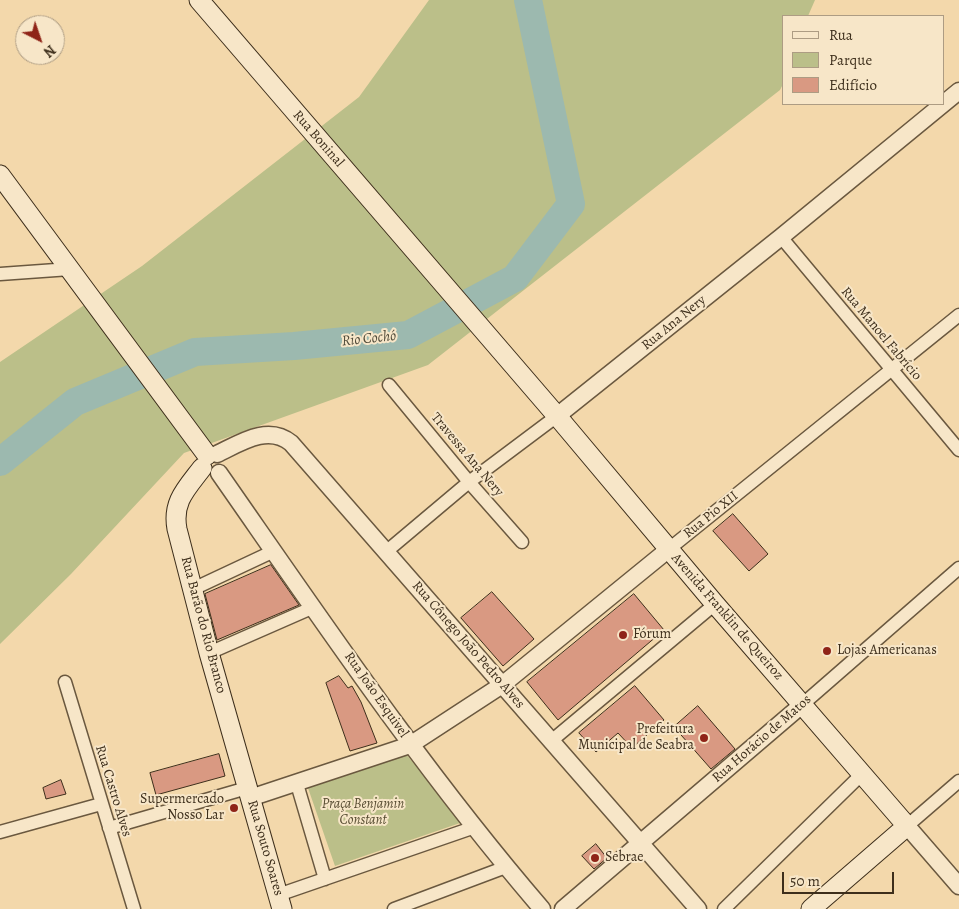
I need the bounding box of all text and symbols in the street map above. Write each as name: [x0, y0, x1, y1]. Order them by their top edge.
north arrow: [15, 15, 65, 65]
legend: [782, 15, 944, 105]
text: Rua: [829, 25, 853, 45]
text: N: [39, 40, 60, 61]
text: Parque: [829, 50, 872, 70]
text: Edifício: [829, 75, 877, 95]
street label: Rua Boninal: [289, 107, 347, 171]
street label: Rua Manoel Fabrício: [837, 284, 925, 384]
street label: Rua Ana Nery: [639, 292, 709, 354]
water label: Rio Cochó: [341, 327, 397, 351]
street label: Travessa Ana Nery: [427, 410, 507, 500]
street label: Rua Pio XII: [680, 488, 742, 542]
street label: Avenida Franklin de Queiroz: [667, 550, 787, 684]
street label: Rua Barão do Rio Branco: [177, 555, 229, 695]
street label: Rua Cônego João Pedro Alves: [408, 578, 528, 712]
place label: Fórum: [633, 627, 671, 643]
marker: Fórum: [617, 629, 629, 641]
place label: Lojas Americanas: [837, 643, 937, 659]
marker: Lojas Americanas: [821, 645, 833, 657]
street label: Rua João Esquivel: [340, 649, 412, 741]
street label: Rua Horácio de Matos: [709, 691, 815, 787]
place label: Prefeitura Municipal de Seabra: [578, 722, 694, 754]
marker: Prefeitura Municipal de Seabra: [698, 732, 710, 744]
street label: Rua Castro Alves: [91, 743, 135, 839]
place label: Supermercado Nosso Lar: [140, 792, 224, 824]
park label: Praça Benjamin Constant: [322, 797, 404, 830]
street label: Rua Souto Soares: [243, 798, 287, 898]
marker: Supermercado Nosso Lar: [228, 802, 240, 814]
place label: Sebrae: [605, 850, 644, 866]
marker: Sebrae: [589, 852, 601, 864]
scale bar: [784, 862, 896, 894]
text: 50 m: [790, 871, 820, 891]

